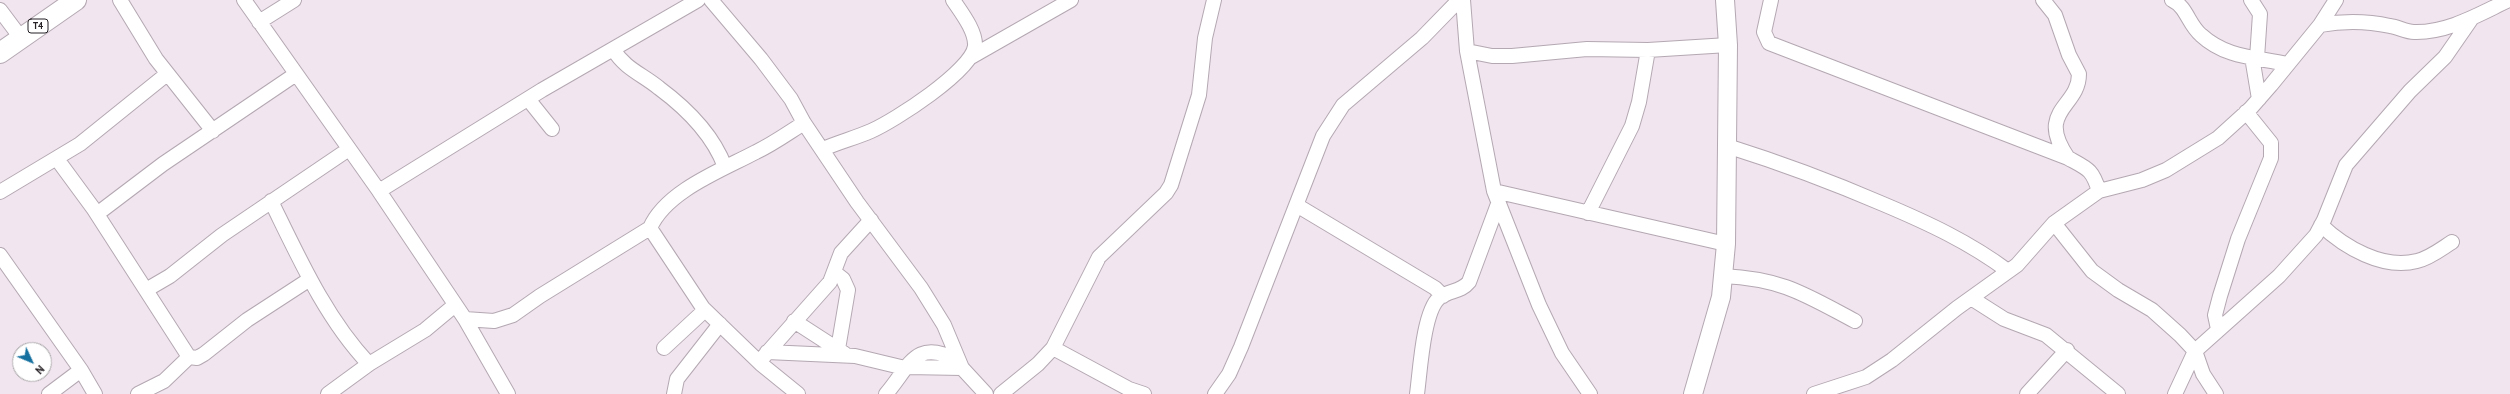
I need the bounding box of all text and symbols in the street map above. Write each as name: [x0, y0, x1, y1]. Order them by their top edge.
road number: T4: [28, 19, 48, 33]
north arrow: [12, 342, 52, 382]
text: N: [32, 362, 47, 377]

